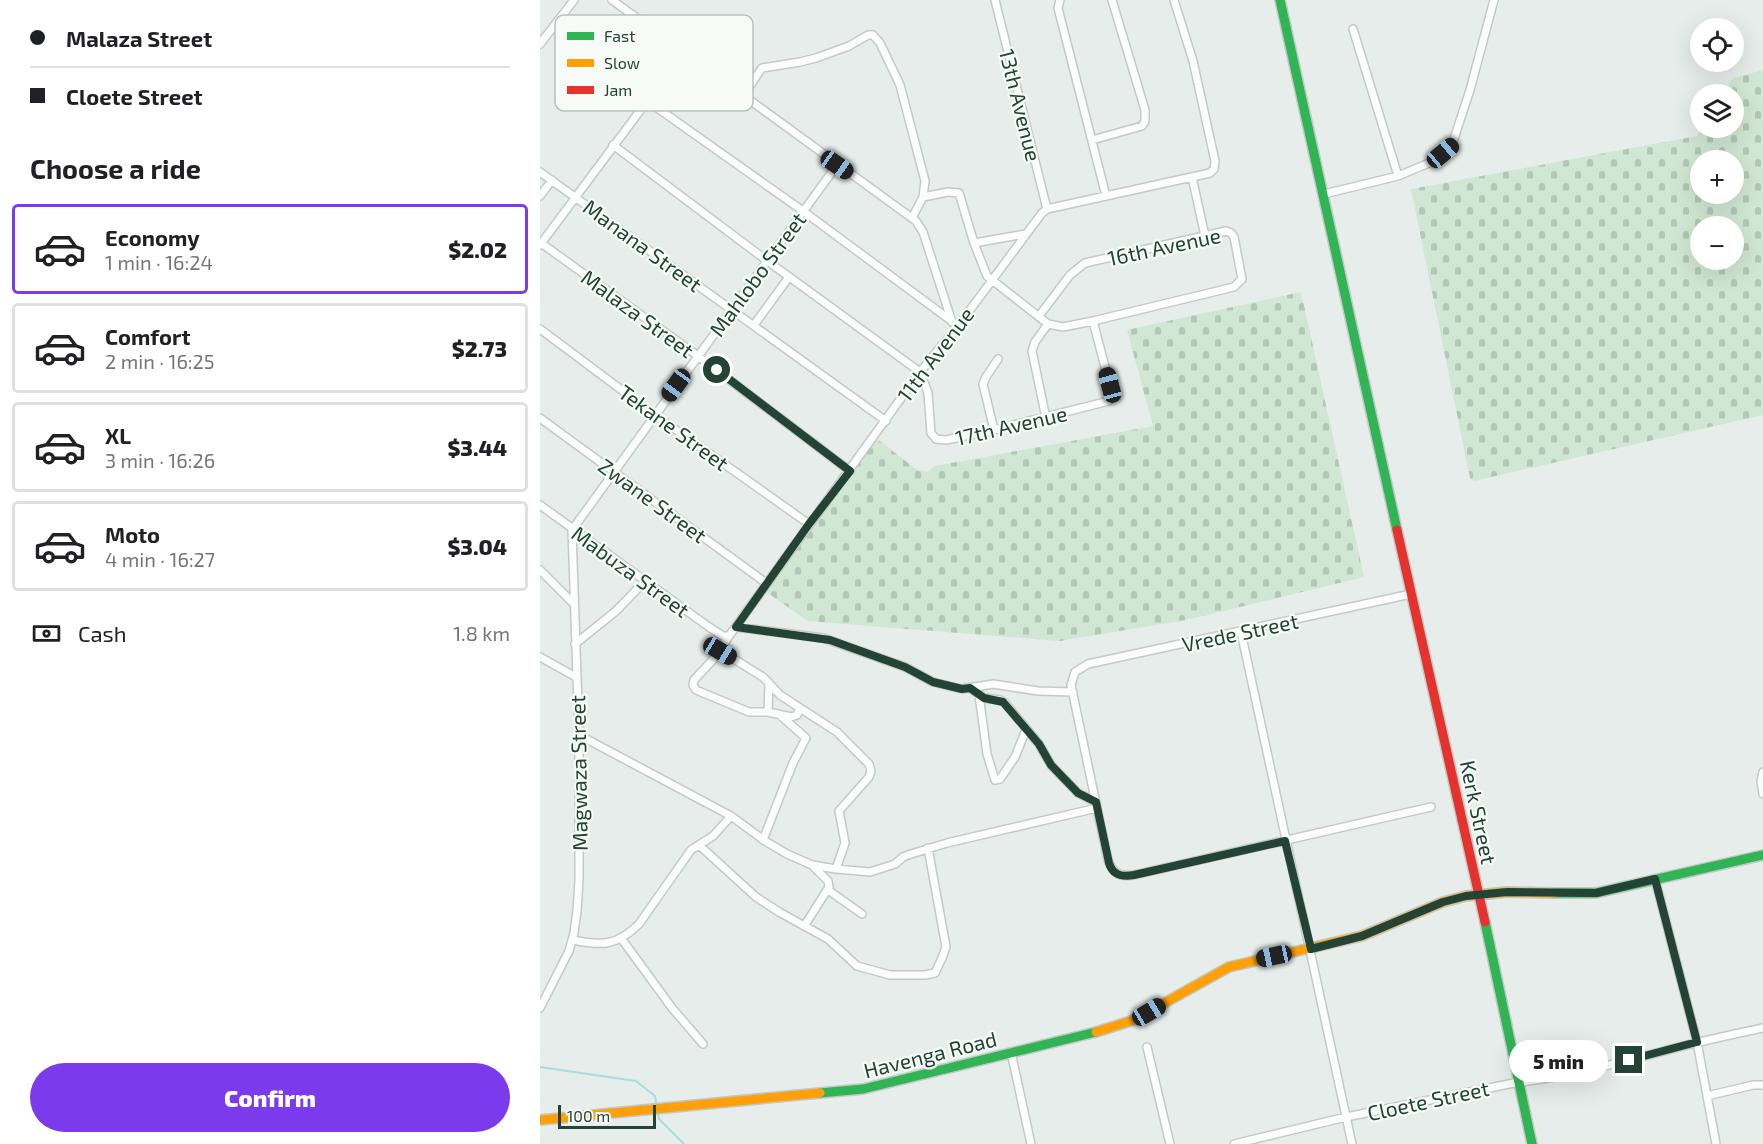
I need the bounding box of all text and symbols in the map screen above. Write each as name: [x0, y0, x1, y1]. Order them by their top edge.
legend: [555, 15, 753, 111]
map controls: [1690, 18, 1744, 270]
button: locate: [1690, 18, 1744, 72]
text: Malaza Street: [66, 25, 212, 51]
text: Fast: [604, 26, 635, 45]
street label: 13th Avenue: [995, 46, 1047, 164]
text: Slow: [604, 53, 640, 72]
text: Jam: [604, 80, 632, 99]
text: Cloete Street: [66, 83, 203, 109]
button: layers: [1690, 84, 1744, 138]
car: [1423, 135, 1463, 171]
car: [817, 147, 857, 183]
button: +: [1690, 150, 1744, 204]
text: Choose a ride: [30, 152, 201, 184]
street label: Manana Street: [579, 194, 707, 296]
street label: Mahlobo Street: [704, 207, 810, 341]
button: −: [1690, 216, 1744, 270]
icon: car: [33, 222, 87, 276]
street label: 16th Avenue: [1105, 222, 1223, 270]
text: Economy: [105, 224, 200, 250]
text: $2.02: [448, 236, 507, 262]
text: 1 min · 16:24: [105, 250, 213, 274]
street label: Malaza Street: [577, 264, 699, 362]
street label: 11th Avenue: [891, 302, 979, 406]
icon: car: [33, 321, 87, 375]
text: Comfort: [105, 323, 190, 349]
text: $2.73: [452, 335, 507, 361]
text: 2 min · 16:25: [105, 349, 215, 373]
route start: [703, 356, 730, 383]
car: [658, 365, 694, 405]
car: [1097, 365, 1123, 405]
street label: Tekane Street: [614, 379, 734, 475]
street label: 17th Avenue: [953, 400, 1069, 450]
icon: car: [33, 420, 87, 474]
text: XL: [105, 422, 131, 448]
text: $3.44: [447, 434, 507, 460]
text: 3 min · 16:26: [105, 448, 215, 472]
street label: Zwane Street: [594, 453, 712, 547]
icon: car: [33, 519, 87, 573]
street label: Mabuza Street: [567, 520, 695, 622]
text: Moto: [105, 521, 160, 547]
text: $3.04: [447, 533, 507, 559]
text: 4 min · 16:27: [105, 547, 215, 571]
street label: Vrede Street: [1180, 608, 1300, 656]
icon: cash: [30, 617, 63, 650]
text: Cash: [78, 620, 127, 646]
text: 1.8 km: [453, 621, 510, 645]
car: [700, 634, 740, 668]
street label: Magwaza Street: [564, 695, 592, 851]
street label: Kerk Street: [1456, 758, 1502, 866]
car: [1255, 943, 1293, 969]
car: [1129, 995, 1169, 1029]
street label: Havenga Road: [861, 1025, 999, 1083]
callout: 5 min: [1509, 1039, 1608, 1081]
route end: [1615, 1046, 1642, 1073]
text: 5 min: [1533, 1049, 1584, 1073]
button: Confirm: [30, 1063, 510, 1132]
street label: Cloete Street: [1365, 1075, 1491, 1125]
scale bar: [558, 1102, 656, 1130]
text: 100 m: [567, 1106, 610, 1125]

